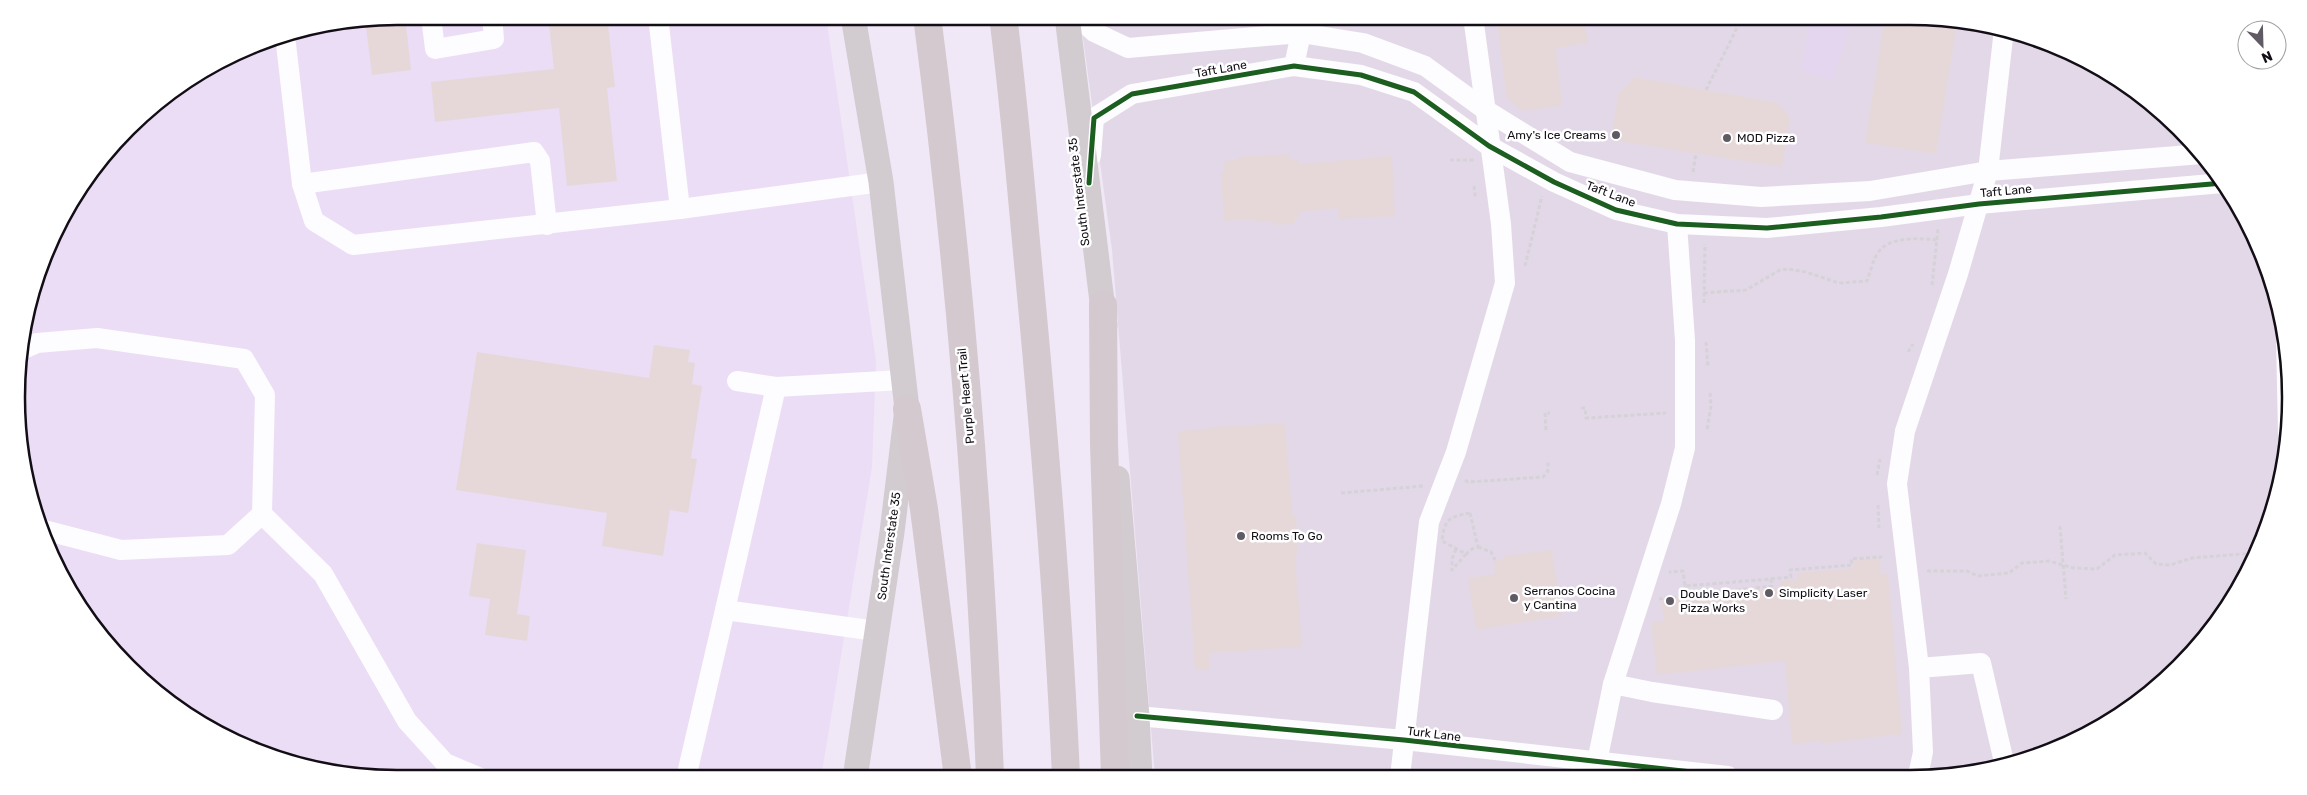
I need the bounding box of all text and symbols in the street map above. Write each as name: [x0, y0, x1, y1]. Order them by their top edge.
north arrow: [2237, 20, 2287, 70]
text: N: [2259, 47, 2275, 66]
street label: Taft Lane: [1194, 58, 1248, 80]
place label: Amy's Ice Creams: [1507, 128, 1606, 142]
marker: Amy's Ice Creams: [1610, 129, 1622, 141]
place label: MOD Pizza: [1737, 131, 1795, 145]
marker: MOD Pizza: [1721, 132, 1733, 144]
street label: South Interstate 35: [1065, 137, 1093, 247]
street label: Taft Lane: [1584, 178, 1638, 210]
street label: Taft Lane: [1979, 182, 2033, 200]
street label: Purple Heart Trail: [955, 348, 977, 444]
street label: South Interstate 35: [874, 491, 904, 601]
place label: Rooms To Go: [1251, 529, 1323, 543]
marker: Rooms To Go: [1235, 530, 1247, 542]
place label: Serranos Cocina y Cantina: [1524, 584, 1615, 612]
place label: Simplicity Laser: [1779, 586, 1868, 600]
place label: Double Dave's Pizza Works: [1680, 587, 1758, 615]
marker: Simplicity Laser: [1763, 587, 1775, 599]
marker: Serranos Cocina y Cantina: [1508, 592, 1520, 604]
marker: Double Dave's Pizza Works: [1664, 595, 1676, 607]
street label: Turk Lane: [1406, 724, 1462, 744]

